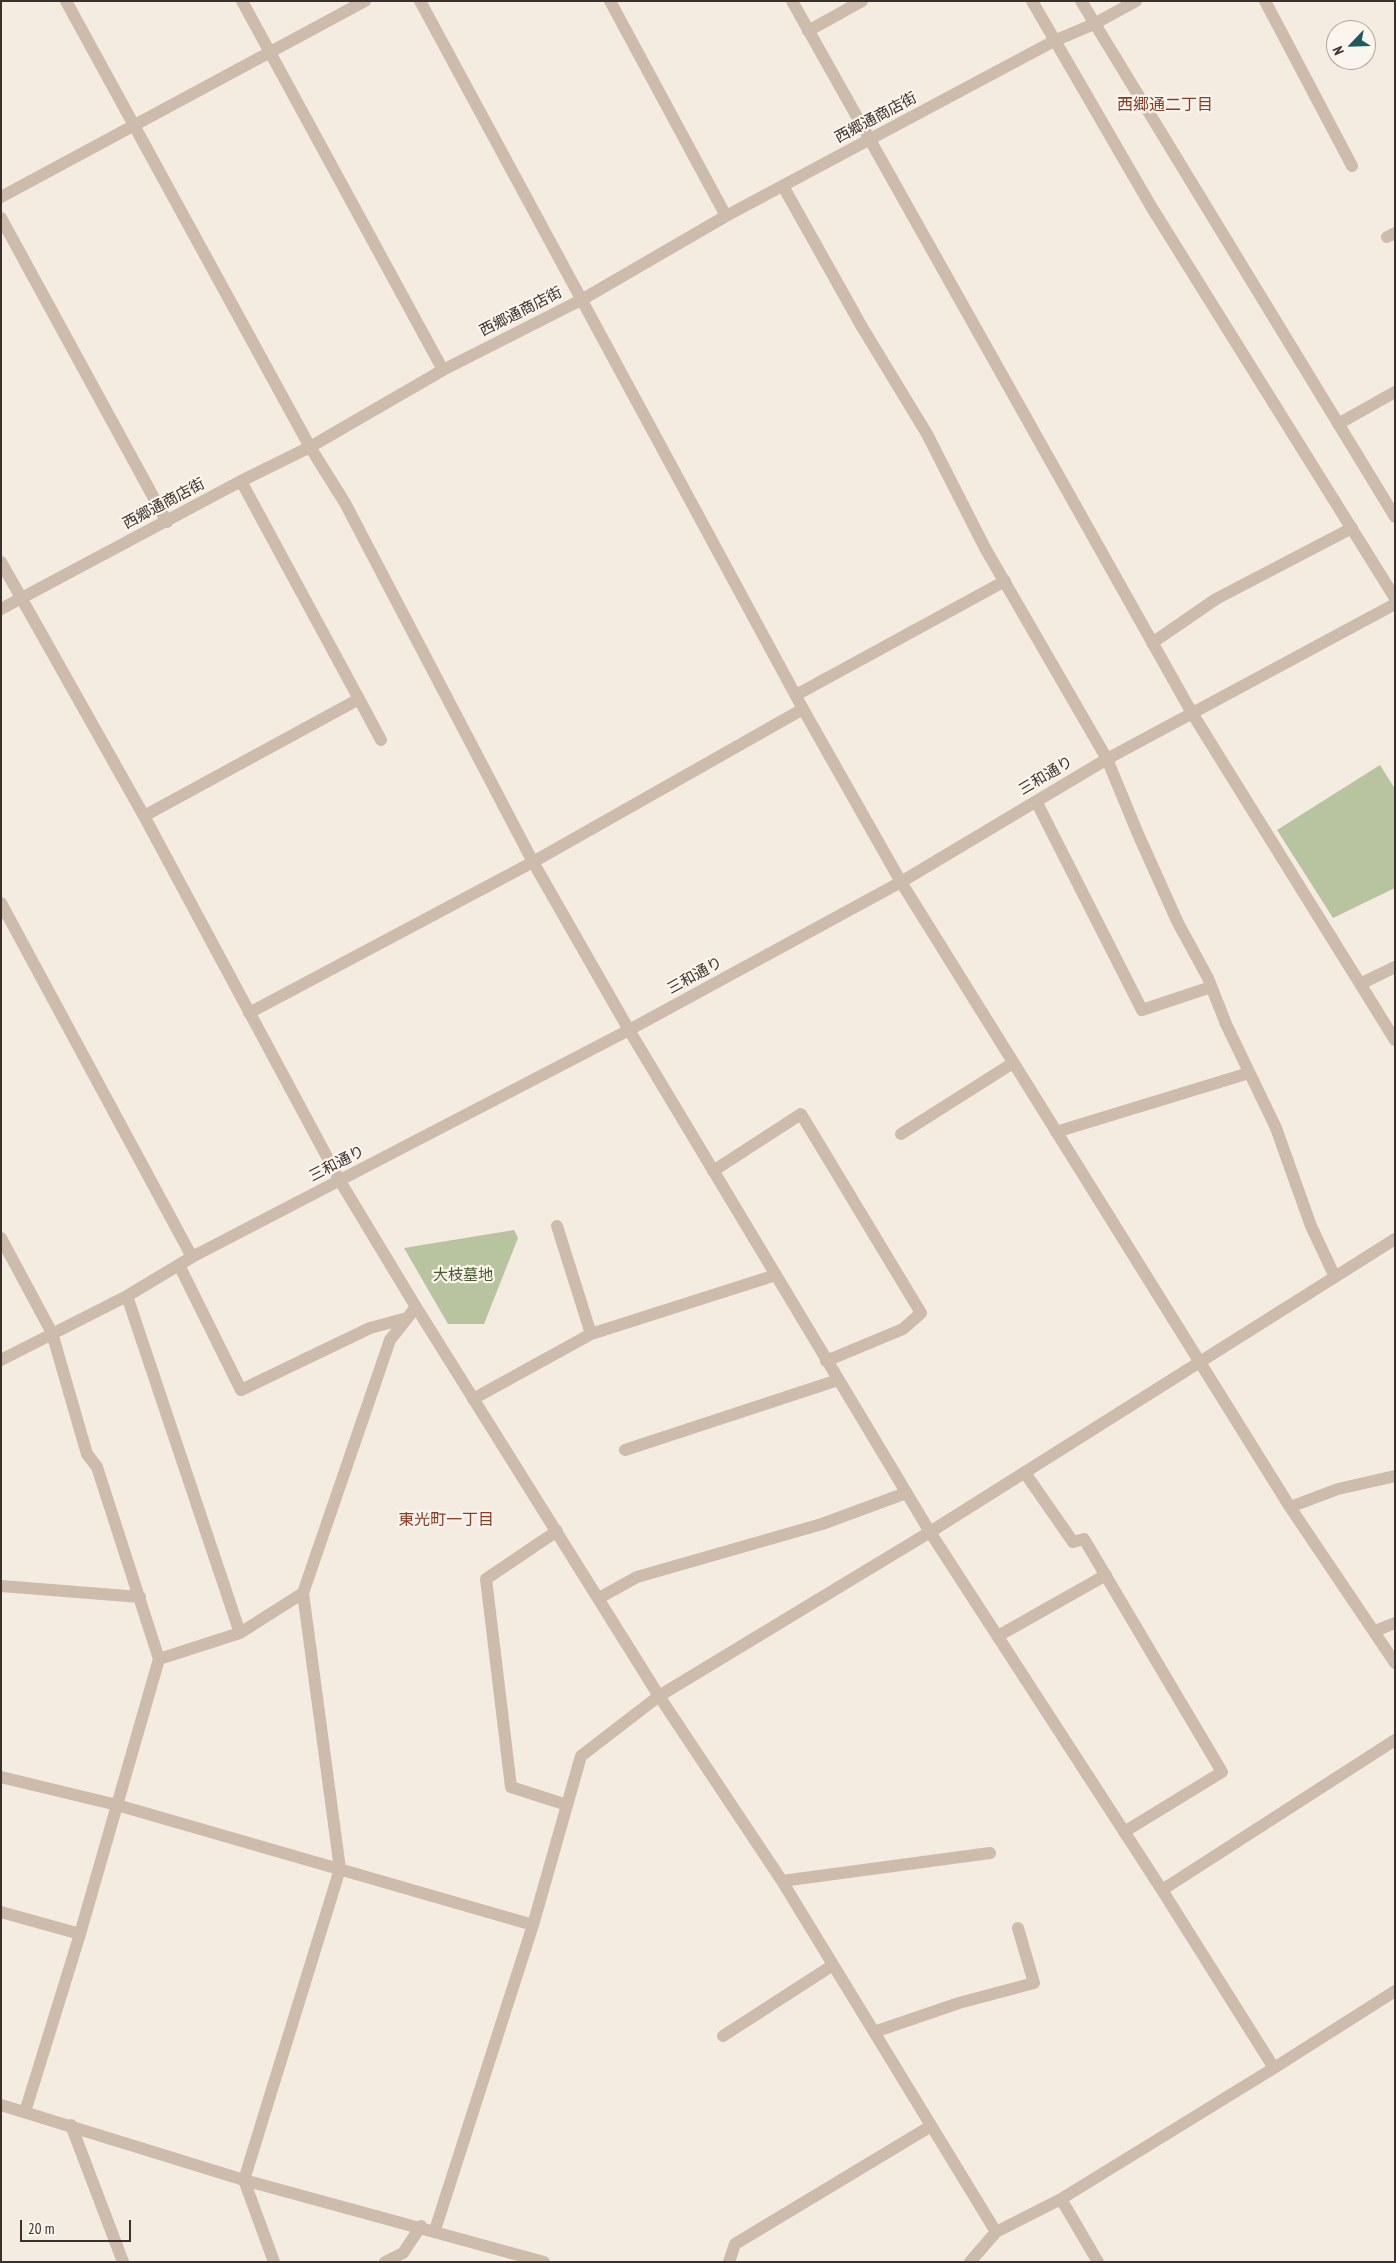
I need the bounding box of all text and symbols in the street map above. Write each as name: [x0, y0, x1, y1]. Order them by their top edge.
north arrow: [1326, 20, 1376, 70]
text: N: [1328, 44, 1348, 58]
street label: 西郷通商店街: [832, 89, 920, 147]
district label: 西郷通二丁目: [1117, 95, 1213, 115]
street label: 西郷通商店街: [477, 284, 565, 340]
street label: 西郷通商店街: [120, 475, 208, 533]
street label: 三和通り: [1016, 753, 1076, 799]
street label: 三和通り: [664, 954, 726, 998]
street label: 三和通り: [306, 1142, 368, 1186]
park label: 大枝墓地: [433, 1267, 493, 1285]
district label: 東光町一丁目: [398, 1510, 494, 1530]
scale bar: [22, 2210, 134, 2242]
text: 20 m: [28, 2219, 54, 2238]

